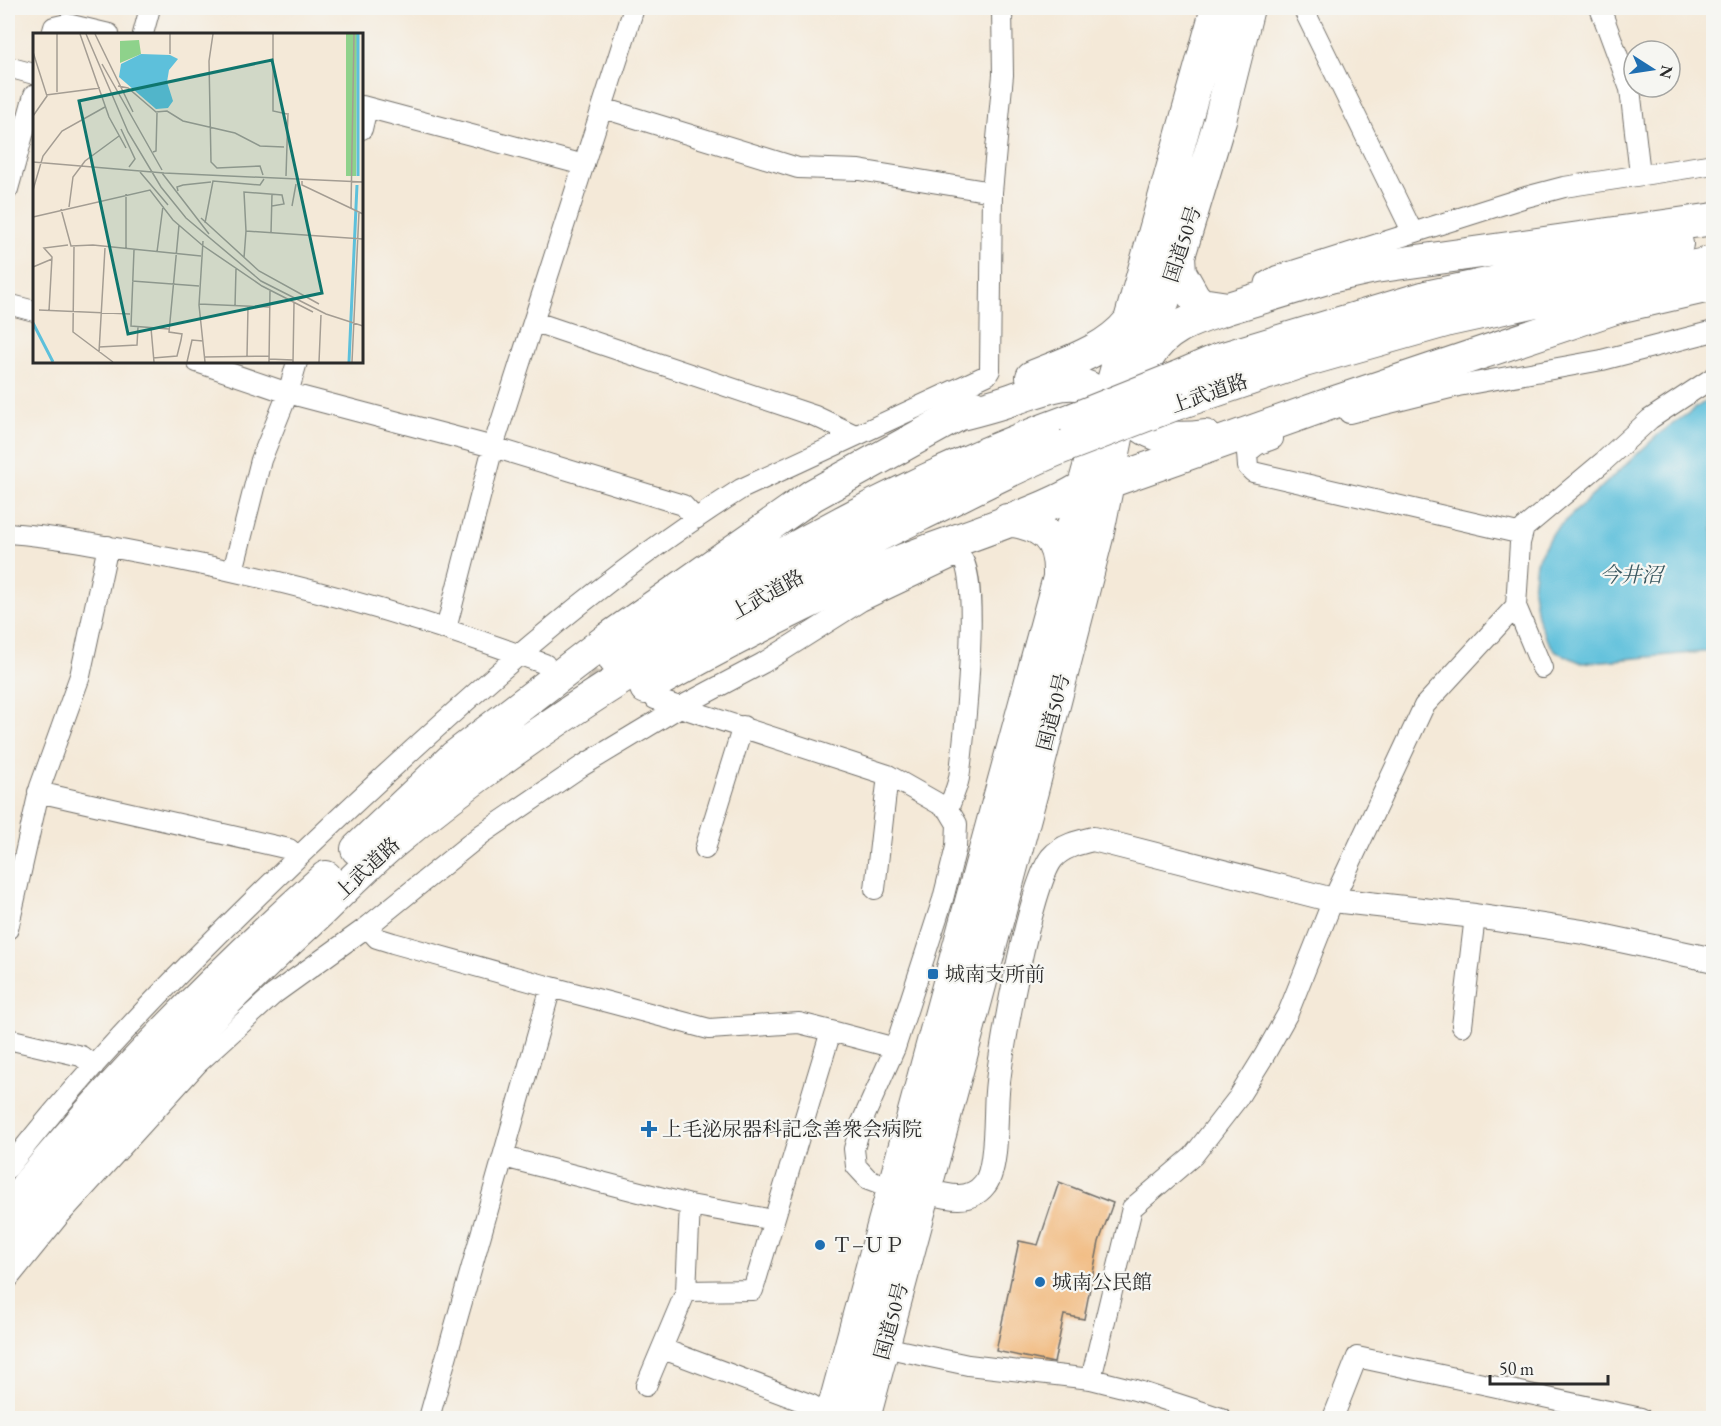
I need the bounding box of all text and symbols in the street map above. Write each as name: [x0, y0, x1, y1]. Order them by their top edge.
inset map: [33, 33, 363, 363]
north arrow: [1622, 39, 1682, 99]
text: N: [1655, 63, 1678, 81]
street label: 国道50号: [1157, 202, 1207, 286]
street label: 上武道路: [1167, 368, 1251, 418]
water label: 今井沼: [1600, 561, 1665, 588]
street label: 上武道路: [726, 563, 808, 625]
street label: 国道50号: [1031, 670, 1075, 754]
street label: 上武道路: [329, 831, 405, 905]
place label: 城南支所前: [945, 961, 1045, 987]
marker: 城南支所前: [926, 967, 940, 981]
place label: 上毛泌尿器科記念善衆会病院: [662, 1116, 922, 1142]
marker: 上毛泌尿器科記念善衆会病院: [640, 1120, 658, 1138]
place label: Ｔ−ＵＰ: [832, 1232, 904, 1258]
marker: Ｔ−ＵＰ: [813, 1238, 827, 1252]
place label: 城南公民館: [1052, 1269, 1152, 1295]
marker: 城南公民館: [1033, 1275, 1047, 1289]
street label: 国道50号: [868, 1279, 914, 1363]
scale bar: [1490, 1348, 1608, 1386]
text: 50 m: [1499, 1357, 1534, 1380]

